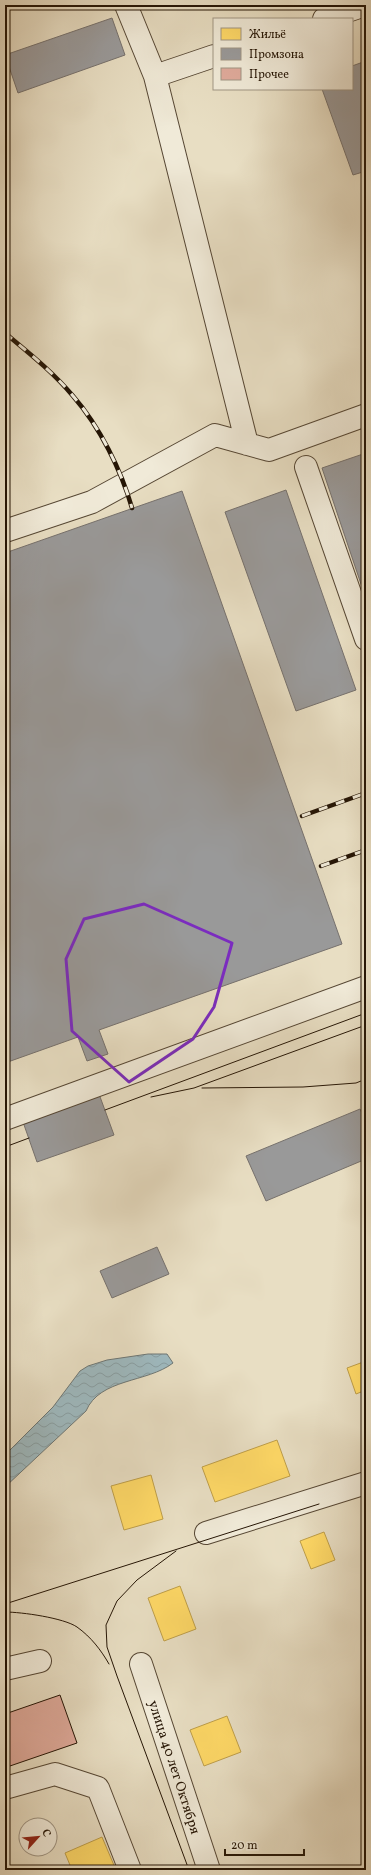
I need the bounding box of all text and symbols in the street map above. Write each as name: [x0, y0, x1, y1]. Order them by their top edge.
legend: [213, 18, 353, 90]
text: Жильё: [249, 27, 286, 43]
text: Промзона: [249, 47, 304, 63]
text: Прочее: [249, 67, 289, 83]
street label: улица 40 лет Октября: [143, 1698, 204, 1837]
north arrow: [18, 1817, 58, 1857]
text: С: [37, 1827, 54, 1840]
scale bar: [225, 1831, 304, 1857]
text: 20 m: [231, 1838, 258, 1854]

